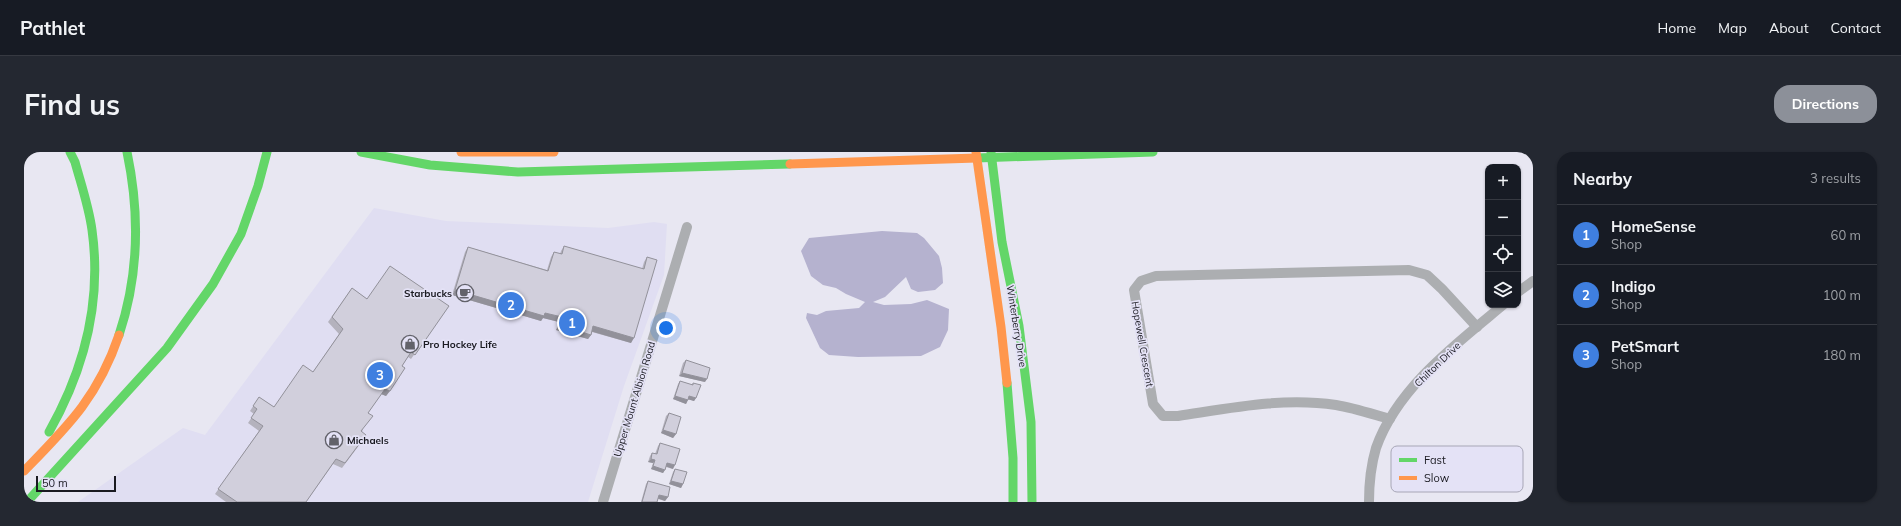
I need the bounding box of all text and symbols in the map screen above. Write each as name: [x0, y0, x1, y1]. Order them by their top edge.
text: Pathlet: [20, 16, 85, 40]
text: Home: [1657, 19, 1696, 37]
text: Map: [1718, 19, 1747, 37]
text: About: [1769, 19, 1809, 37]
text: Contact: [1831, 19, 1881, 37]
button: Directions: [1774, 85, 1877, 123]
text: Find us: [24, 87, 120, 122]
map controls: [1485, 164, 1521, 308]
button: +: [1485, 164, 1521, 200]
text: Nearby: [1573, 168, 1632, 189]
text: 3 results: [1810, 170, 1861, 186]
button: −: [1485, 200, 1521, 236]
text: HomeSense: [1611, 217, 1696, 236]
text: 1: [1582, 227, 1590, 243]
text: 60 m: [1831, 227, 1861, 243]
button: locate: [1485, 236, 1521, 272]
text: Shop: [1611, 236, 1642, 252]
button: layers: [1485, 272, 1521, 308]
text: Indigo: [1611, 277, 1656, 296]
cafe icon: Starbucks: [455, 283, 475, 303]
street label: Winterberry Drive: [1004, 284, 1029, 368]
place label: Starbucks: [404, 287, 452, 300]
text: 2: [1582, 287, 1590, 303]
text: 100 m: [1823, 287, 1861, 303]
pin: 2: [498, 290, 524, 320]
text: Shop: [1611, 296, 1642, 312]
street label: Hopewell Crescent: [1129, 300, 1157, 388]
pin: 1: [559, 308, 585, 338]
your location: [656, 318, 676, 338]
shop icon: Pro Hockey Life: [400, 334, 420, 354]
text: PetSmart: [1611, 337, 1679, 356]
place label: Pro Hockey Life: [423, 338, 498, 351]
street label: Chilton Drive: [1412, 339, 1463, 390]
street label: Upper Mount Albion Road: [611, 340, 658, 458]
text: 3: [1582, 347, 1590, 363]
text: 180 m: [1823, 347, 1861, 363]
text: Shop: [1611, 356, 1642, 372]
pin: 3: [367, 360, 393, 390]
shop icon: Michaels: [324, 430, 344, 450]
place label: Michaels: [347, 434, 389, 447]
legend: [1391, 446, 1523, 492]
text: Fast: [1424, 453, 1446, 467]
text: Slow: [1424, 471, 1450, 485]
scale bar: [36, 474, 116, 493]
text: 50 m: [42, 476, 68, 490]

